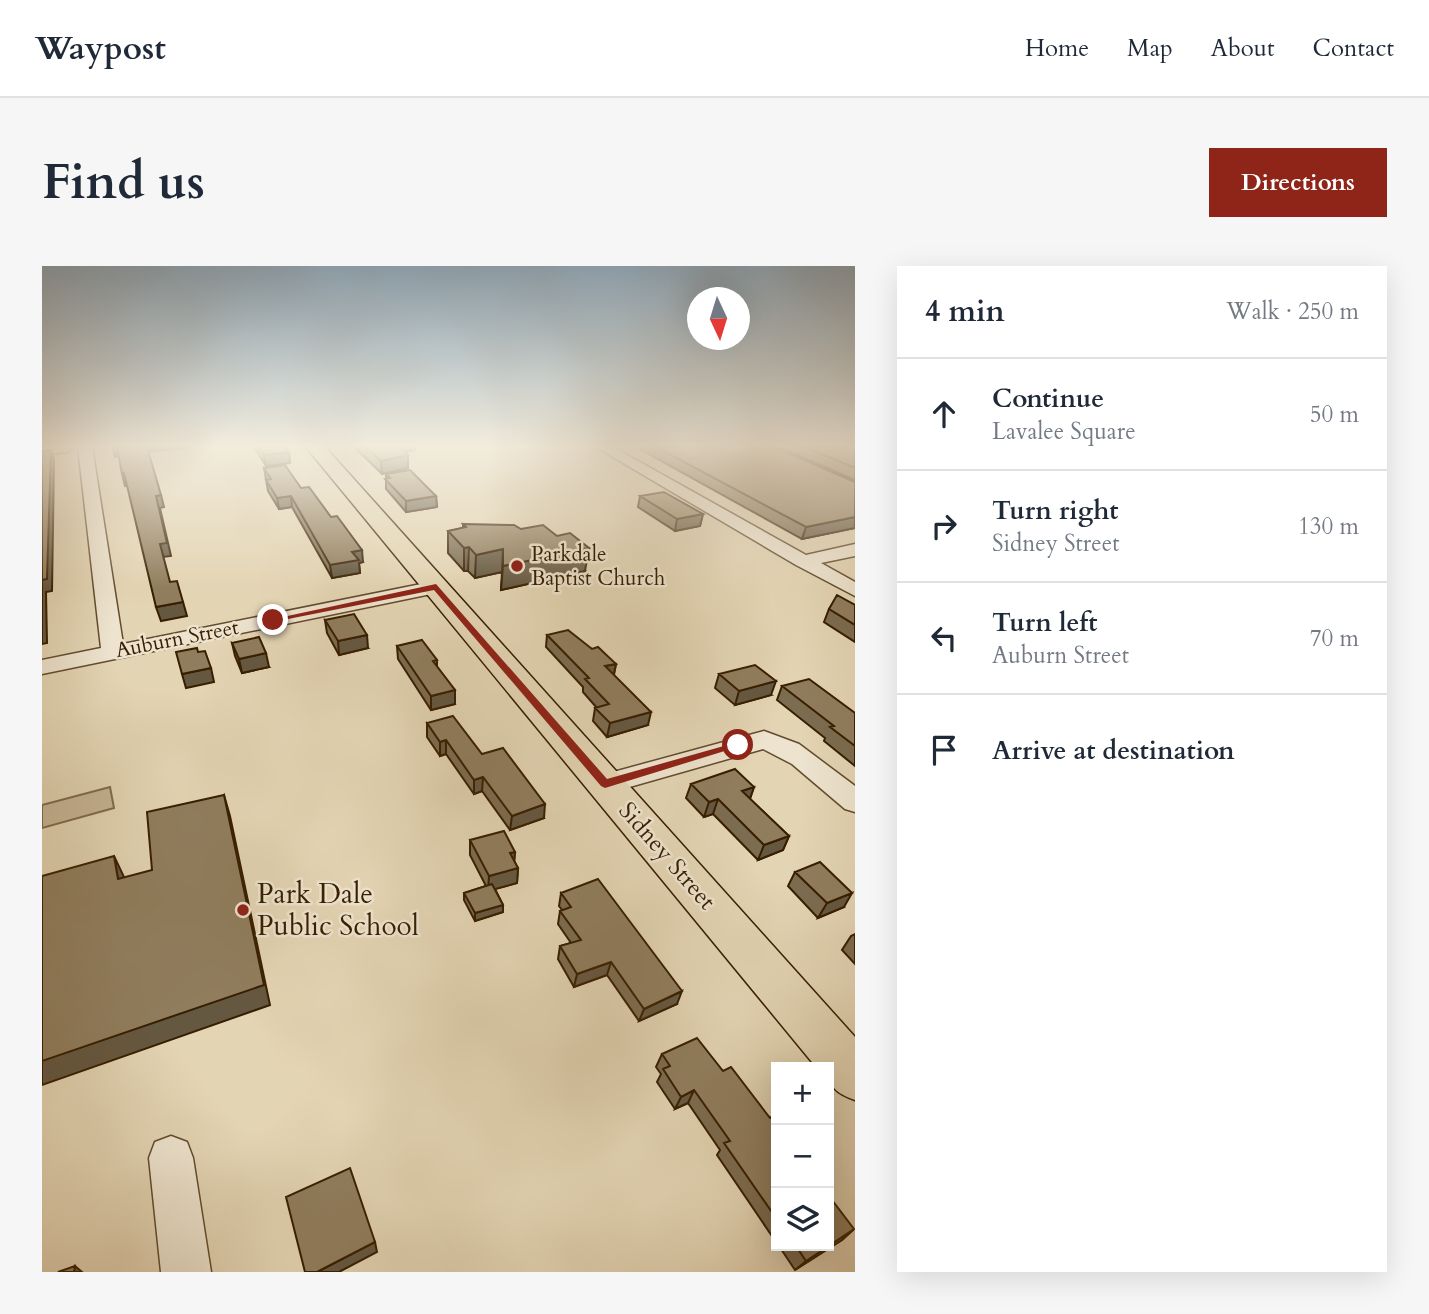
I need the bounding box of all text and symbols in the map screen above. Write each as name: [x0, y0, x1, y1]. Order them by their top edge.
text: Waypost: [35, 26, 166, 71]
text: Home: [1025, 32, 1089, 65]
text: Map: [1127, 32, 1173, 65]
text: About: [1211, 32, 1275, 65]
text: Contact: [1313, 32, 1394, 65]
button: Directions: [1209, 148, 1387, 217]
text: Find us: [42, 149, 205, 216]
north arrow: [687, 287, 750, 350]
text: 4 min: [925, 291, 1005, 332]
text: Walk · 250 m: [1226, 296, 1359, 327]
text: Continue: [992, 381, 1104, 416]
icon: ahead: [925, 395, 963, 433]
text: 50 m: [1310, 399, 1359, 430]
text: Lavalee Square: [992, 416, 1136, 447]
text: Turn right: [992, 493, 1119, 528]
icon: right: [925, 507, 963, 545]
text: 130 m: [1298, 511, 1359, 542]
text: Sidney Street: [992, 528, 1119, 559]
place label: Parkdale Baptist Church: [531, 540, 666, 593]
marker: Parkdale Baptist Church: [509, 558, 525, 574]
route end: [257, 604, 288, 635]
text: Turn left: [992, 605, 1097, 640]
street label: Auburn Street: [113, 613, 241, 665]
icon: left: [925, 619, 963, 657]
text: 70 m: [1310, 623, 1359, 654]
text: Auburn Street: [992, 640, 1129, 671]
route start: [722, 729, 753, 760]
icon: arrive: [925, 731, 963, 769]
text: Arrive at destination: [992, 733, 1235, 768]
street label: Sidney Street: [611, 795, 723, 917]
place label: Park Dale Public School: [257, 875, 419, 945]
marker: Park Dale Public School: [235, 902, 251, 918]
map controls: [771, 1062, 834, 1251]
button: +: [771, 1062, 834, 1125]
button: −: [771, 1125, 834, 1188]
button: layers: [771, 1188, 834, 1251]

